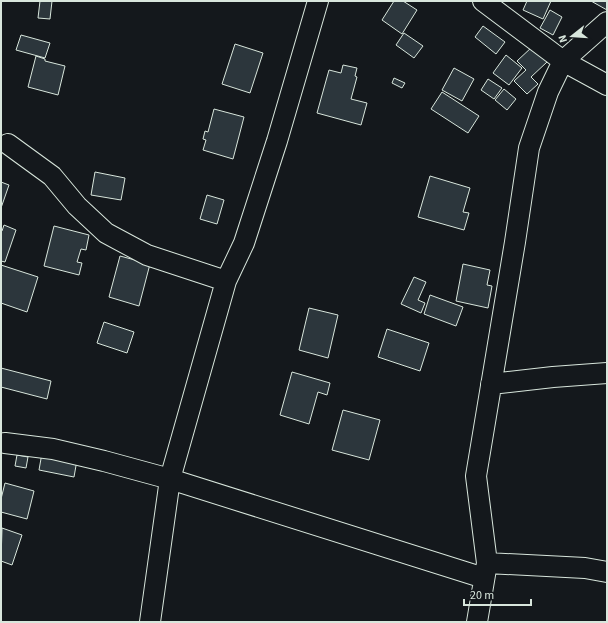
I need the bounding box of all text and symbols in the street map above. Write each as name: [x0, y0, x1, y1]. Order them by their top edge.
north arrow: [552, 16, 592, 56]
text: N: [555, 33, 571, 44]
scale bar: [464, 581, 531, 607]
text: 20 m: [470, 587, 494, 604]

